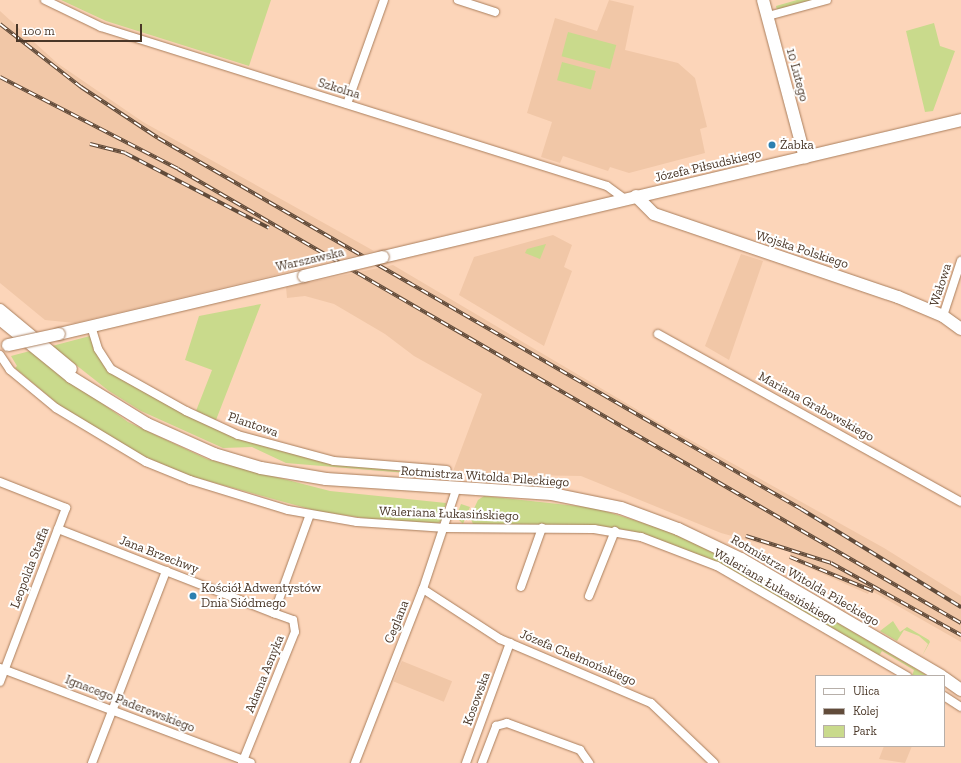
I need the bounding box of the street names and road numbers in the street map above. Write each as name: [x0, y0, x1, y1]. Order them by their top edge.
street label: 10 Lutego: [782, 47, 812, 103]
street label: Szkolna: [316, 75, 362, 103]
street label: Józefa Piłsudskiego: [653, 146, 763, 186]
street label: Wojska Polskiego: [754, 228, 850, 272]
street label: Warszawska: [274, 245, 346, 275]
street label: Wałowa: [927, 262, 955, 308]
street label: Mariana Grabowskiego: [756, 369, 876, 445]
street label: Plantowa: [226, 409, 280, 441]
street label: Rotmistrza Witolda Pileckiego: [400, 463, 570, 491]
street label: Waleriana Łukasińskiego: [379, 504, 519, 524]
street label: Leopolda Staffa: [7, 525, 53, 611]
street label: Rotmistrza Witolda Pileckiego: [728, 532, 882, 630]
street label: Jana Brzechwy: [117, 533, 201, 577]
street label: Waleriana Łukasińskiego: [711, 545, 839, 629]
street label: Ceglana: [381, 598, 413, 646]
street label: Józefa Chełmońskiego: [518, 627, 638, 689]
street label: Adama Asnyka: [242, 633, 288, 715]
street label: Kosowska: [460, 670, 494, 728]
street label: Ignacego Paderewskiego: [63, 672, 197, 736]

